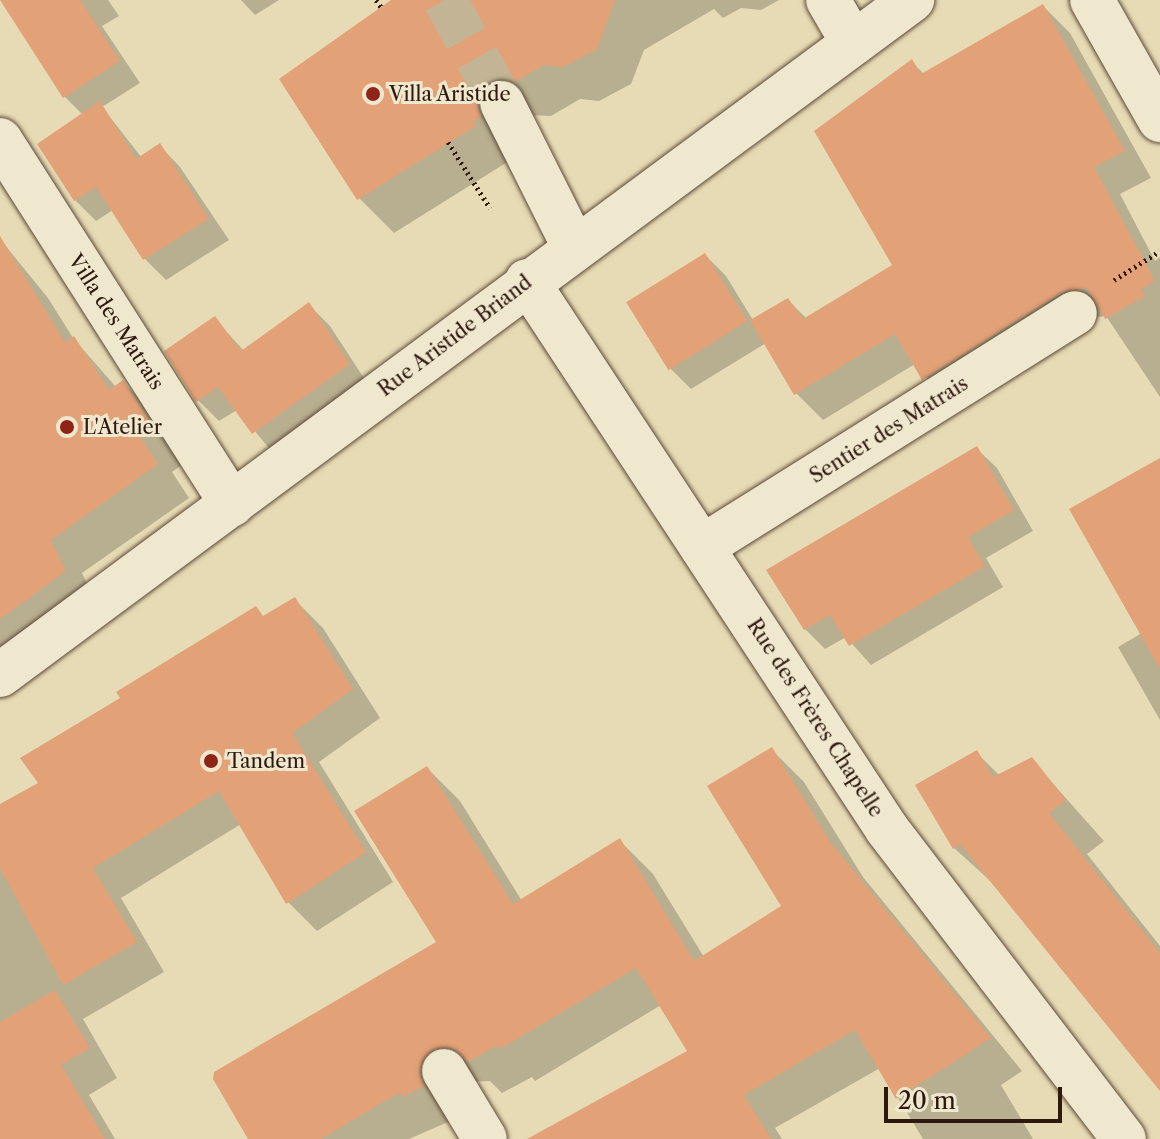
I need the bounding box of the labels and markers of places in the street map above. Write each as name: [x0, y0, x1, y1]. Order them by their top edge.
place label: Villa Aristide: [389, 82, 512, 106]
marker: Villa Aristide: [364, 85, 382, 103]
place label: L'Atelier: [83, 415, 162, 439]
marker: L'Atelier: [58, 418, 76, 436]
place label: Tandem: [227, 749, 305, 773]
marker: Tandem: [202, 752, 220, 770]

